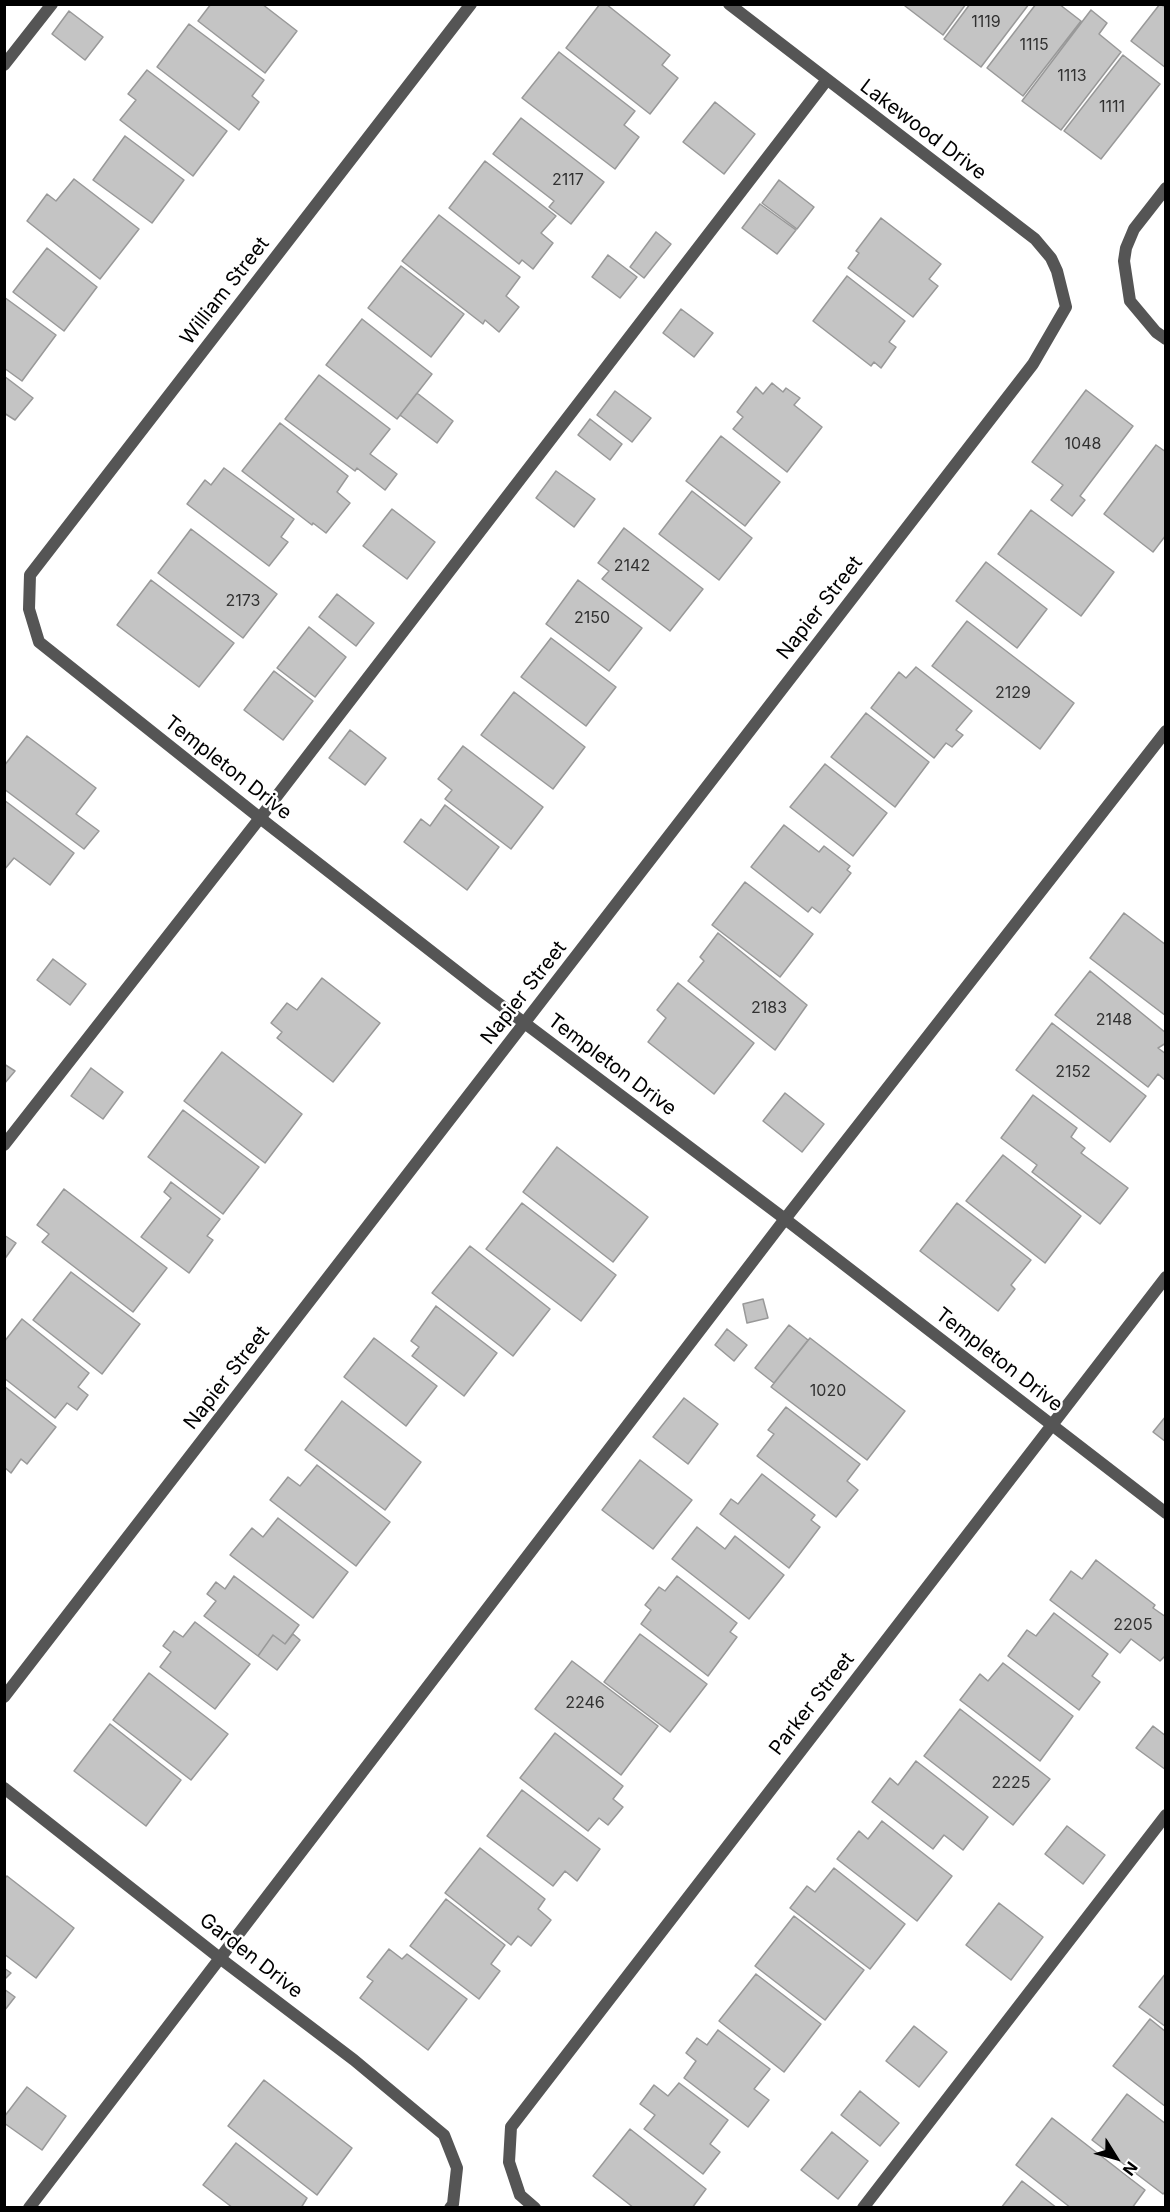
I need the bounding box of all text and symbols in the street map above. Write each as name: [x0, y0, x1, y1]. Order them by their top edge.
house number: 1119: [971, 12, 1001, 32]
house number: 1115: [1019, 35, 1049, 55]
house number: 1113: [1057, 66, 1087, 86]
street label: Lakewood Drive: [855, 75, 991, 185]
house number: 1111: [1099, 97, 1125, 117]
house number: 2117: [552, 170, 584, 190]
street label: William Street: [176, 232, 274, 350]
house number: 1048: [1065, 434, 1101, 454]
street label: Napier Street: [772, 552, 868, 664]
house number: 2142: [614, 556, 650, 576]
house number: 2173: [226, 591, 260, 611]
house number: 2150: [574, 608, 610, 628]
house number: 2129: [995, 683, 1031, 703]
street label: Templeton Drive: [160, 711, 296, 825]
street label: Napier Street: [476, 937, 572, 1049]
house number: 2183: [751, 998, 787, 1018]
street label: Templeton Drive: [543, 1009, 681, 1121]
house number: 2148: [1096, 1010, 1132, 1030]
house number: 2152: [1055, 1062, 1091, 1082]
street label: Templeton Drive: [931, 1303, 1067, 1417]
street label: Napier Street: [179, 1322, 275, 1434]
house number: 1020: [810, 1381, 846, 1401]
house number: 2205: [1113, 1615, 1153, 1635]
street label: Parker Street: [764, 1648, 860, 1760]
house number: 2246: [565, 1693, 605, 1713]
house number: 2225: [992, 1773, 1030, 1793]
street label: Garden Drive: [195, 1908, 307, 2004]
north arrow: [1086, 2128, 1146, 2188]
text: N: [1119, 2158, 1142, 2180]

